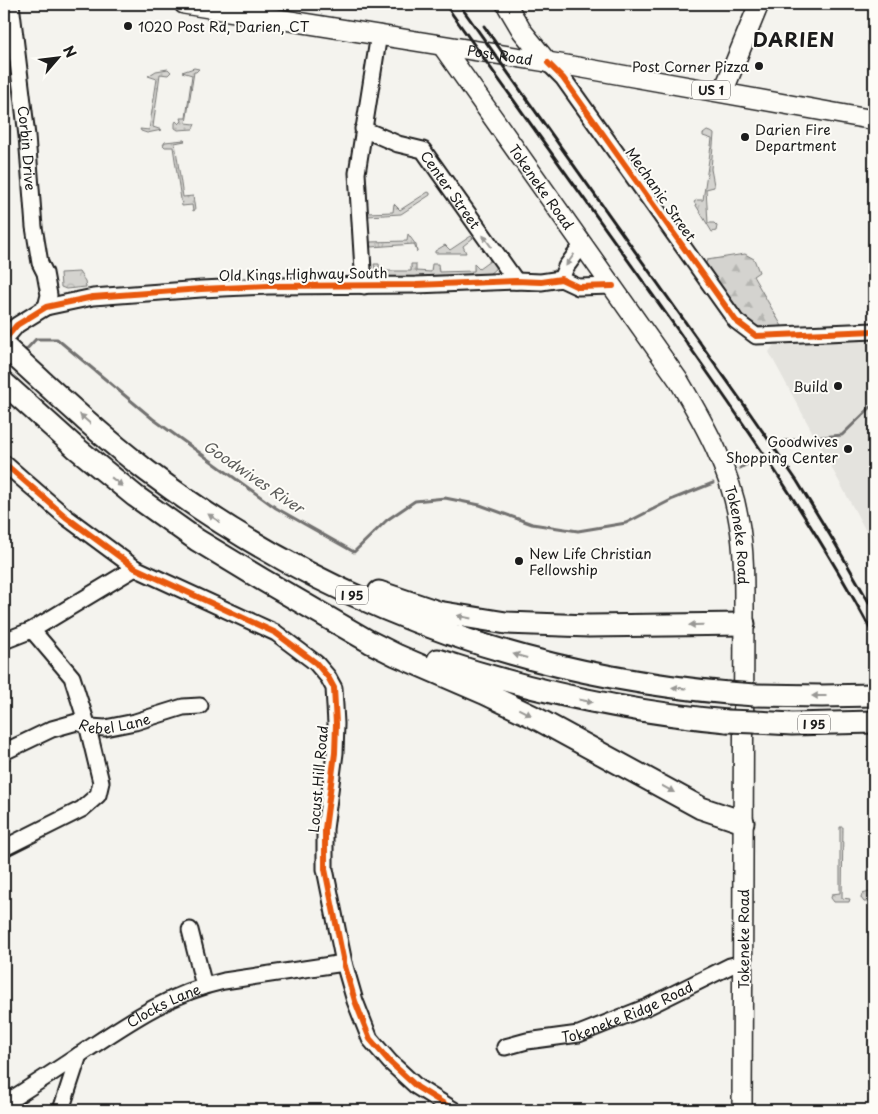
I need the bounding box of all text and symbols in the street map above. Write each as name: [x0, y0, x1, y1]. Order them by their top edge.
place label: 1020 Post Rd, Darien, CT: [138, 16, 310, 37]
marker: 1020 Post Rd, Darien, CT: [122, 20, 134, 32]
district label: DARIEN: [753, 25, 835, 53]
north arrow: [32, 32, 82, 82]
street label: Post Road: [466, 39, 534, 70]
text: N: [58, 42, 82, 61]
place label: Post Corner Pizza: [632, 56, 749, 77]
marker: Post Corner Pizza: [753, 60, 765, 72]
road number: US 1: [692, 80, 730, 100]
street label: Corbin Drive: [13, 104, 42, 191]
place label: Darien Fire Department: [755, 119, 837, 156]
marker: Darien Fire Department: [739, 131, 751, 143]
street label: Tokeneke Road: [504, 140, 579, 234]
street label: Mechanic Street: [621, 143, 701, 245]
street label: Center Street: [416, 146, 486, 233]
one-way arrow: [482, 235, 493, 248]
one-way arrow: [566, 254, 576, 267]
street label: Old Kings Highway South: [218, 262, 388, 286]
place label: Build: [793, 376, 828, 397]
marker: Build: [832, 380, 844, 392]
one-way arrow: [79, 413, 91, 425]
place label: Goodwives Shopping Center: [725, 431, 838, 468]
water label: Goodwives River: [199, 434, 311, 520]
marker: Goodwives Shopping Center: [842, 443, 854, 455]
one-way arrow: [110, 477, 124, 487]
street label: Tokeneke Road: [720, 483, 754, 585]
one-way arrow: [207, 513, 220, 523]
place label: New Life Christian Fellowship: [529, 543, 652, 580]
marker: New Life Christian Fellowship: [513, 555, 525, 567]
road number: I 95: [336, 586, 368, 604]
one-way arrow: [455, 612, 471, 620]
one-way arrow: [687, 621, 703, 629]
one-way arrow: [512, 652, 527, 660]
one-way arrow: [671, 684, 687, 692]
one-way arrow: [811, 692, 827, 700]
one-way arrow: [578, 697, 594, 705]
street label: Rebel Lane: [76, 707, 153, 739]
one-way arrow: [517, 708, 532, 716]
road number: I 95: [798, 714, 830, 734]
street label: Locust Hill Road: [303, 725, 333, 833]
one-way arrow: [661, 785, 674, 794]
street label: Tokeneke Road: [733, 889, 754, 989]
street label: Tokeneke Ridge Road: [560, 975, 696, 1047]
street label: Clocks Lane: [122, 978, 203, 1032]

